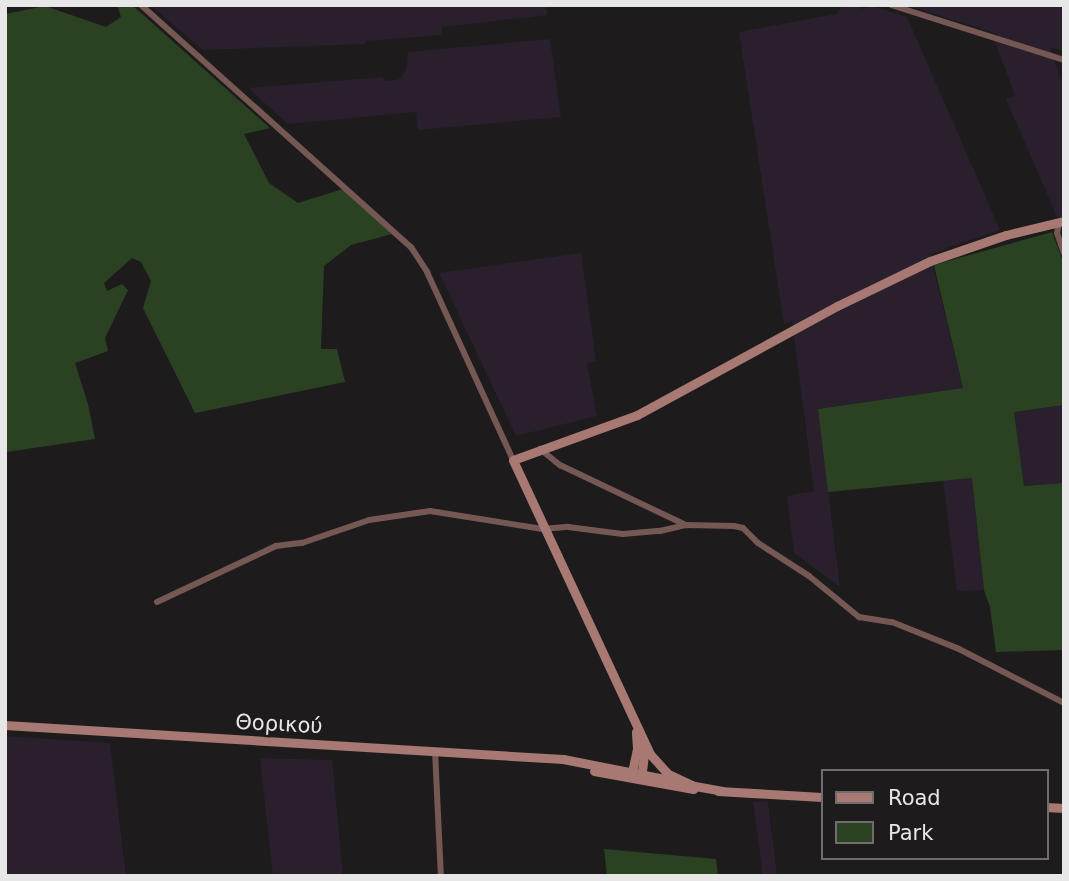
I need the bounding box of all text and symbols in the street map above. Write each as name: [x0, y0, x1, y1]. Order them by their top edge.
street label: Θορικού: [235, 709, 323, 739]
legend: [820, 769, 1048, 860]
text: Road: [888, 786, 941, 810]
text: Park: [888, 821, 933, 845]

